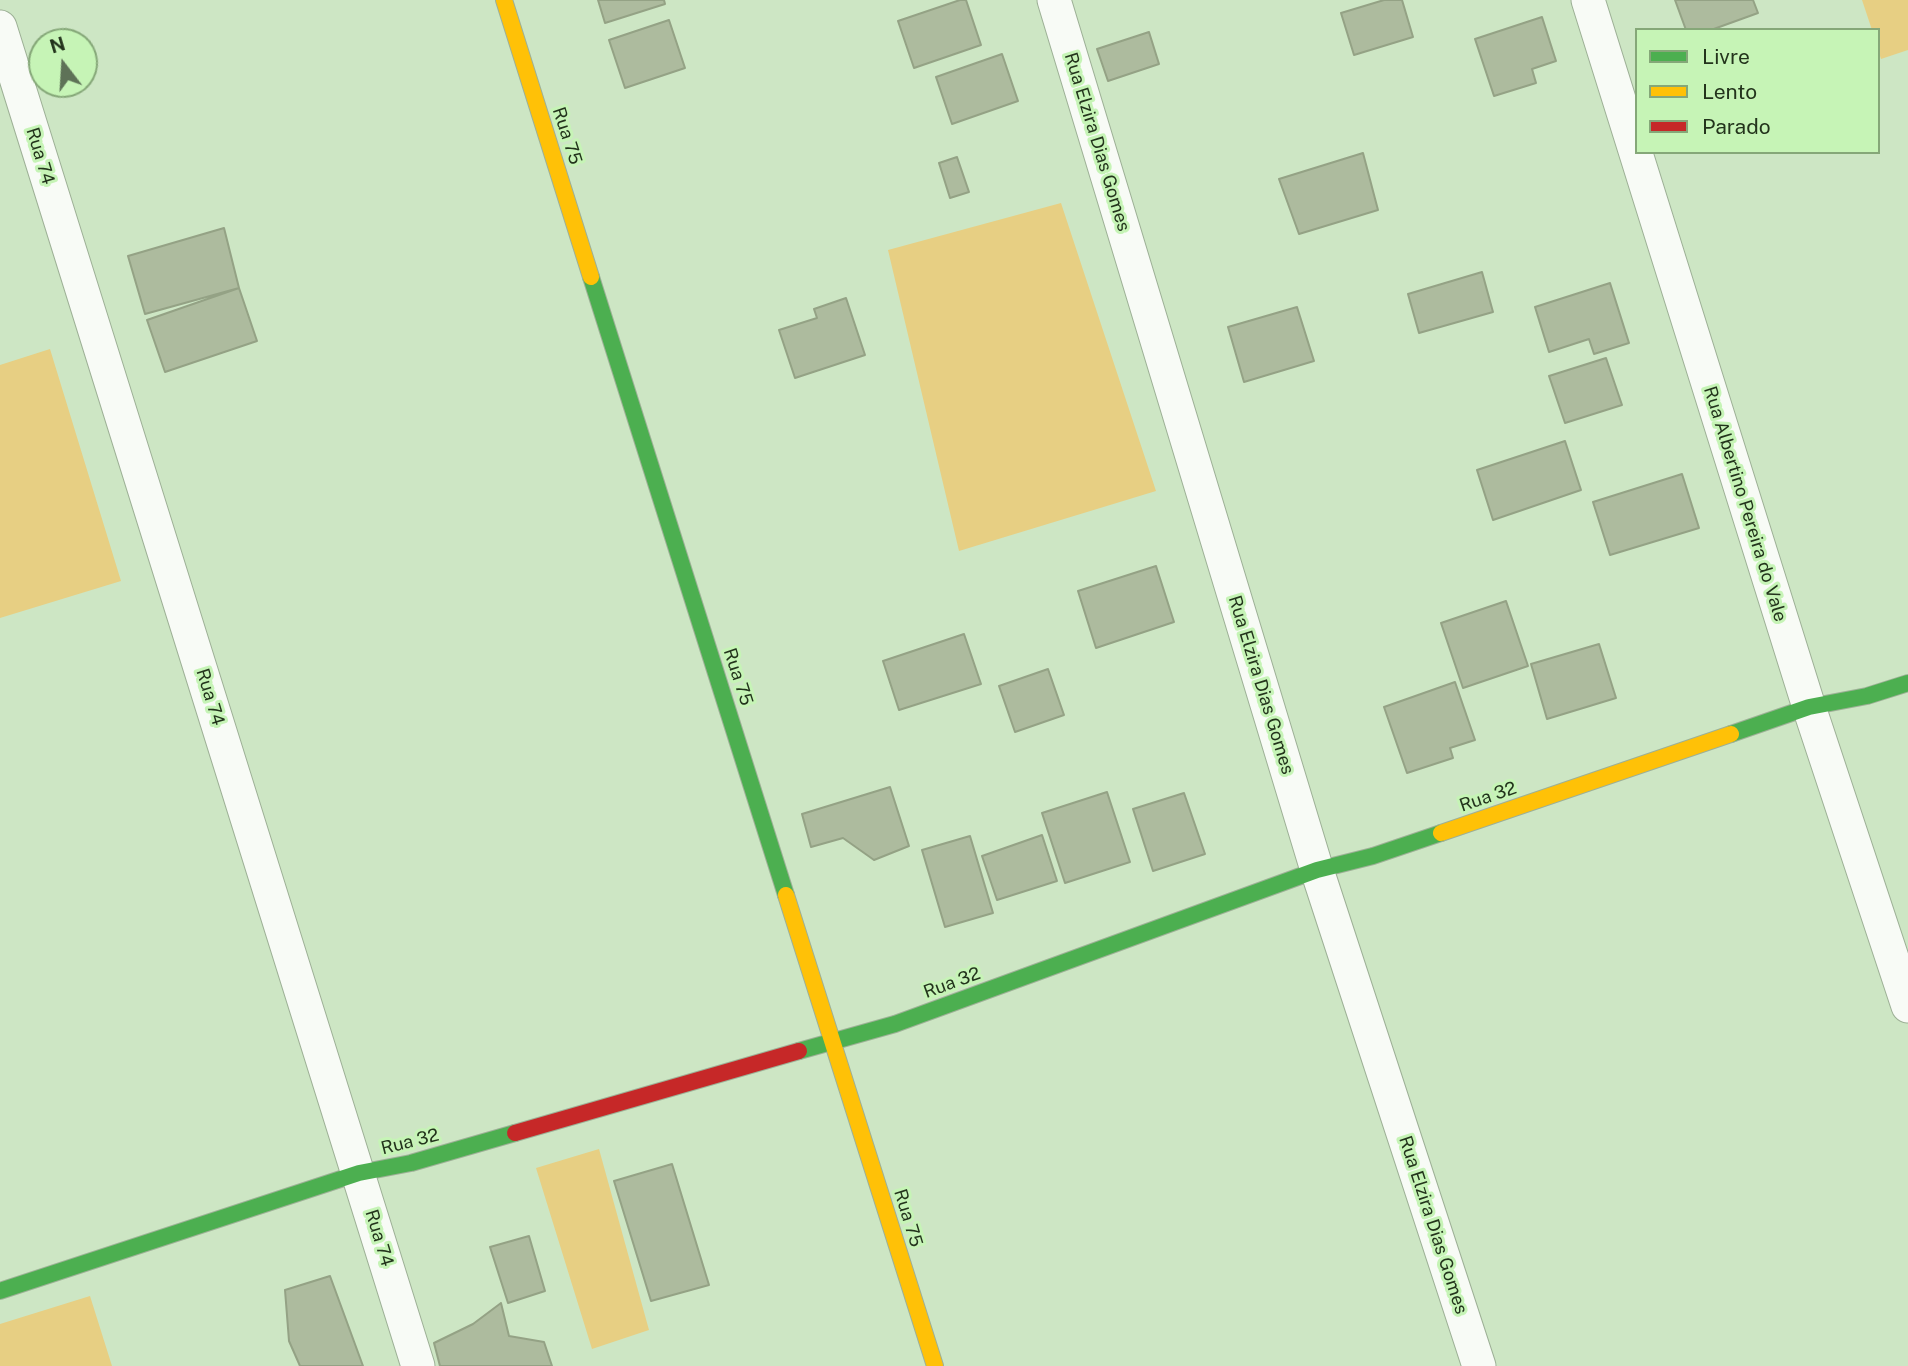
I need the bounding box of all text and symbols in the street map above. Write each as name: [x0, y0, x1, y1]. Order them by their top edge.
north arrow: [28, 28, 98, 98]
legend: [1635, 28, 1880, 154]
text: N: [47, 32, 68, 58]
text: Livre: [1702, 44, 1750, 69]
street label: Rua Elzira Dias Gomes: [1059, 50, 1135, 234]
text: Lento: [1702, 79, 1757, 104]
street label: Rua 75: [548, 105, 586, 167]
text: Parado: [1702, 114, 1771, 139]
street label: Rua 74: [21, 125, 59, 187]
street label: Rua Albertino Pereira do Vale: [1699, 384, 1791, 624]
street label: Rua Elzira Dias Gomes: [1223, 593, 1299, 777]
street label: Rua 75: [719, 646, 757, 708]
street label: Rua 74: [191, 666, 229, 728]
street label: Rua 32: [1457, 777, 1519, 817]
street label: Rua 32: [921, 963, 983, 1003]
street label: Rua 32: [379, 1124, 441, 1160]
street label: Rua Elzira Dias Gomes: [1394, 1133, 1472, 1317]
street label: Rua 75: [889, 1187, 927, 1249]
street label: Rua 74: [360, 1207, 398, 1269]

